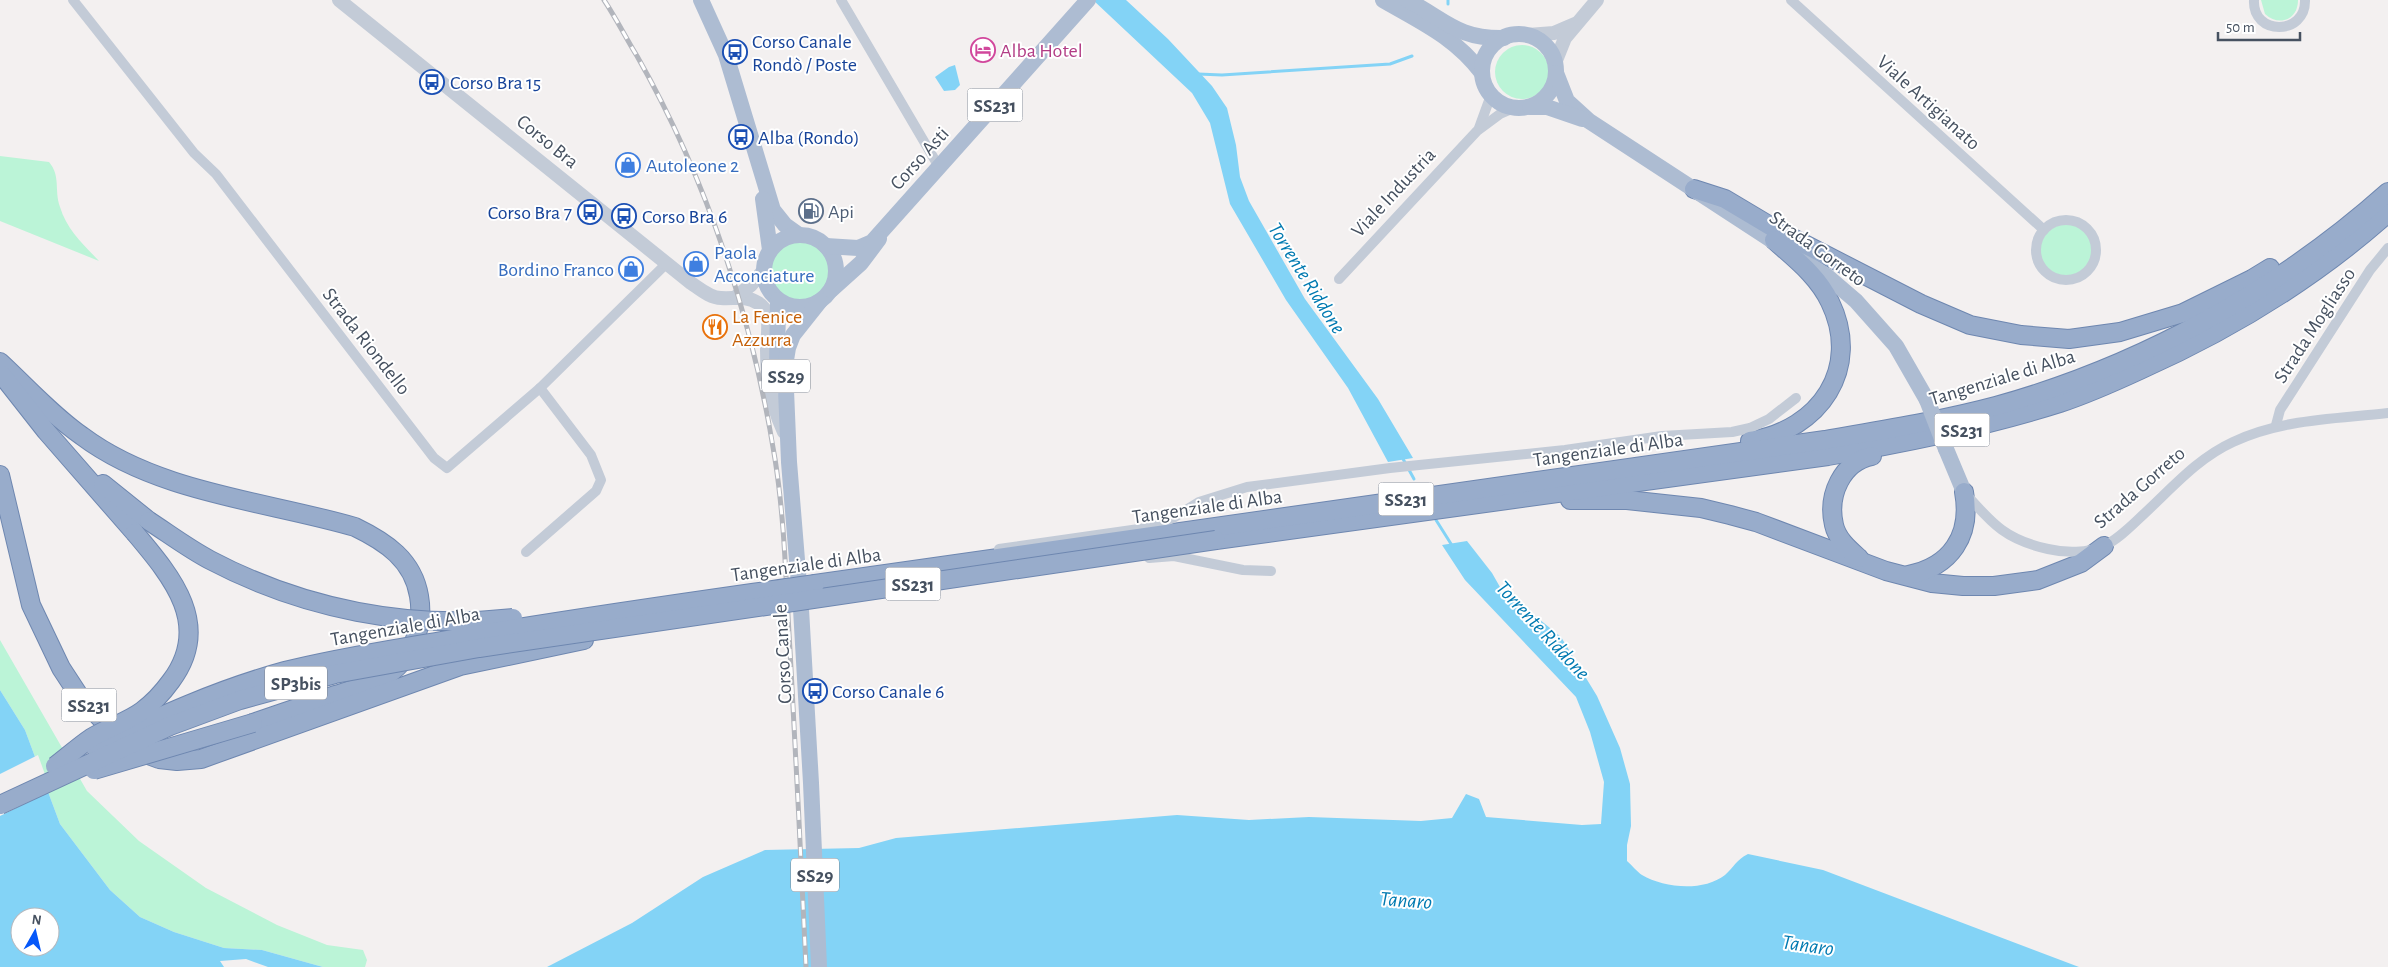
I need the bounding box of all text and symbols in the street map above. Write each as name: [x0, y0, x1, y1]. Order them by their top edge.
scale bar: [2218, 10, 2300, 42]
text: 50 m: [2226, 20, 2255, 35]
place label: Corso Canale Rondò / Poste: [752, 32, 857, 75]
hotel icon: Alba Hotel: [970, 37, 996, 63]
bus stop icon: Corso Canale Rondò / Poste: [722, 39, 748, 65]
place label: Alba Hotel: [1000, 41, 1083, 61]
street label: Viale Artigianato: [1873, 51, 1984, 154]
bus stop icon: Corso Bra 15: [419, 69, 445, 95]
place label: Corso Bra 15: [450, 73, 541, 93]
road number: SS231: [968, 88, 1022, 122]
street label: Corso Bra: [513, 111, 582, 172]
street label: Corso Asti: [887, 123, 953, 194]
bus stop icon: Alba (Rondo): [728, 124, 754, 150]
place label: Alba (Rondo): [758, 128, 860, 148]
street label: Viale Industria: [1348, 144, 1440, 241]
shop icon: Autoleone 2: [615, 152, 641, 178]
place label: Autoleone 2: [646, 156, 739, 176]
fuel station icon: Api: [798, 198, 824, 224]
bus stop icon: Corso Bra 7: [577, 199, 603, 225]
place label: Api: [828, 202, 854, 222]
place label: Corso Bra 7: [488, 203, 572, 223]
bus stop icon: Corso Bra 6: [611, 203, 637, 229]
place label: Corso Bra 6: [642, 207, 727, 227]
street label: Strada Gorreto: [1766, 207, 1869, 290]
water label: Torrente Riddone: [1264, 219, 1349, 338]
place label: Paola Acconciature: [714, 243, 814, 286]
shop icon: Paola Acconciature: [683, 251, 709, 277]
shop icon: Bordino Franco: [618, 256, 644, 282]
place label: Bordino Franco: [498, 260, 614, 280]
street label: Strada Mogliasso: [2270, 264, 2359, 387]
street label: Strada Riondello: [319, 284, 414, 399]
place label: La Fenice Azzurra: [732, 307, 802, 350]
restaurant icon: La Fenice Azzurra: [702, 314, 728, 340]
street label: Tangenziale di Alba: [1927, 346, 2078, 410]
road number: SS29: [762, 360, 810, 392]
road number: SS231: [1934, 414, 1990, 446]
street label: Tangenziale di Alba: [1532, 430, 1685, 470]
street label: Strada Gorreto: [2090, 443, 2189, 533]
road number: SS231: [1378, 482, 1434, 516]
street label: Tangenziale di Alba: [1131, 487, 1284, 527]
street label: Tangenziale di Alba: [730, 545, 883, 585]
road number: SS231: [886, 568, 940, 600]
water label: Torrente Riddone: [1492, 577, 1594, 684]
street label: Tangenziale di Alba: [329, 604, 481, 650]
street label: Corso Canale: [770, 604, 796, 704]
road number: SP3bis: [265, 666, 327, 700]
bus stop icon: Corso Canale 6: [802, 678, 828, 704]
place label: Corso Canale 6: [832, 682, 944, 702]
road number: SS231: [62, 688, 116, 722]
road number: SS29: [791, 858, 839, 892]
water label: Tanaro: [1379, 888, 1433, 913]
north arrow: [10, 907, 60, 957]
text: N: [31, 913, 42, 928]
water label: Tanaro: [1781, 931, 1835, 960]

